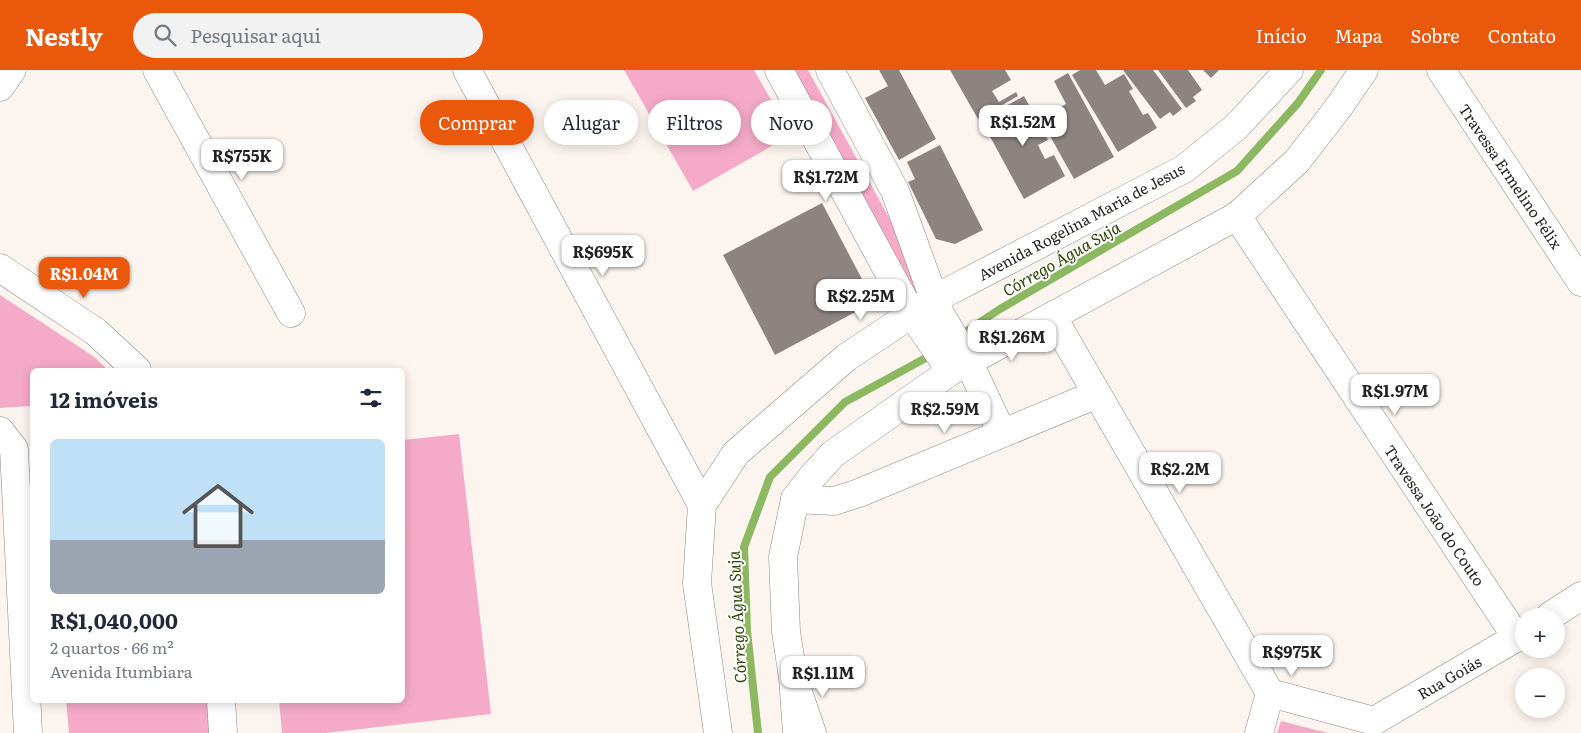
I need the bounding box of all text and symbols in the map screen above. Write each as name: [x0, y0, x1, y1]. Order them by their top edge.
search box: [133, 13, 483, 58]
text: Nestly: [25, 18, 103, 53]
icon: search: [151, 21, 179, 49]
text: Pesquisar aqui: [191, 21, 321, 49]
text: Início: [1256, 22, 1306, 49]
text: Mapa: [1334, 22, 1382, 49]
text: Sobre: [1410, 22, 1460, 49]
text: Contato: [1488, 22, 1556, 49]
street label: Travessa Ermelino Félix: [1454, 99, 1569, 254]
chip: Comprar: [420, 100, 534, 145]
chip: Alugar: [544, 100, 638, 145]
chip: Filtros: [648, 100, 741, 145]
chip: Novo: [751, 100, 832, 145]
pin: R$1.52M: [977, 104, 1069, 147]
text: R$1.52M: [990, 109, 1056, 133]
pin: R$755K: [201, 138, 283, 181]
text: R$755K: [212, 143, 272, 167]
street label: Avenida Rogelina Maria de Jesus: [974, 157, 1189, 285]
pin: R$1.72M: [780, 160, 872, 202]
text: R$1.72M: [793, 164, 859, 188]
water label: Córrego Água Suja: [998, 214, 1125, 302]
pin: R$695K: [562, 234, 644, 277]
text: R$695K: [572, 239, 634, 263]
pin: R$1.04M: [38, 256, 130, 299]
text: R$1.04M: [50, 261, 118, 285]
pin: R$2.25M: [815, 278, 907, 321]
text: R$2.25M: [827, 283, 895, 307]
pin: R$1.26M: [966, 320, 1058, 362]
text: R$1.26M: [978, 324, 1046, 348]
pin: R$1.97M: [1349, 374, 1441, 416]
text: R$1.97M: [1362, 378, 1428, 402]
text: 12 imóveis: [50, 383, 158, 414]
icon: filters: [357, 384, 385, 412]
pin: R$2.59M: [899, 392, 991, 434]
text: R$2.59M: [911, 396, 979, 420]
street label: Travessa João do Couto: [1379, 440, 1491, 590]
pin: R$2.2M: [1139, 452, 1221, 494]
text: R$2.2M: [1150, 456, 1210, 480]
icon: home: [173, 471, 263, 561]
water label: Córrego Água Suja: [720, 549, 751, 684]
text: R$1,040,000: [50, 604, 178, 635]
map controls: [1515, 608, 1565, 718]
button: +: [1515, 608, 1565, 658]
pin: R$975K: [1251, 634, 1333, 677]
text: 2 quartos · 66 m²: [50, 635, 174, 659]
text: R$975K: [1262, 639, 1322, 663]
street label: Rua Goiás: [1413, 649, 1485, 705]
pin: R$1.11M: [777, 656, 869, 698]
text: Avenida Itumbiara: [50, 659, 192, 683]
text: R$1.11M: [792, 660, 854, 684]
button: −: [1515, 668, 1565, 718]

